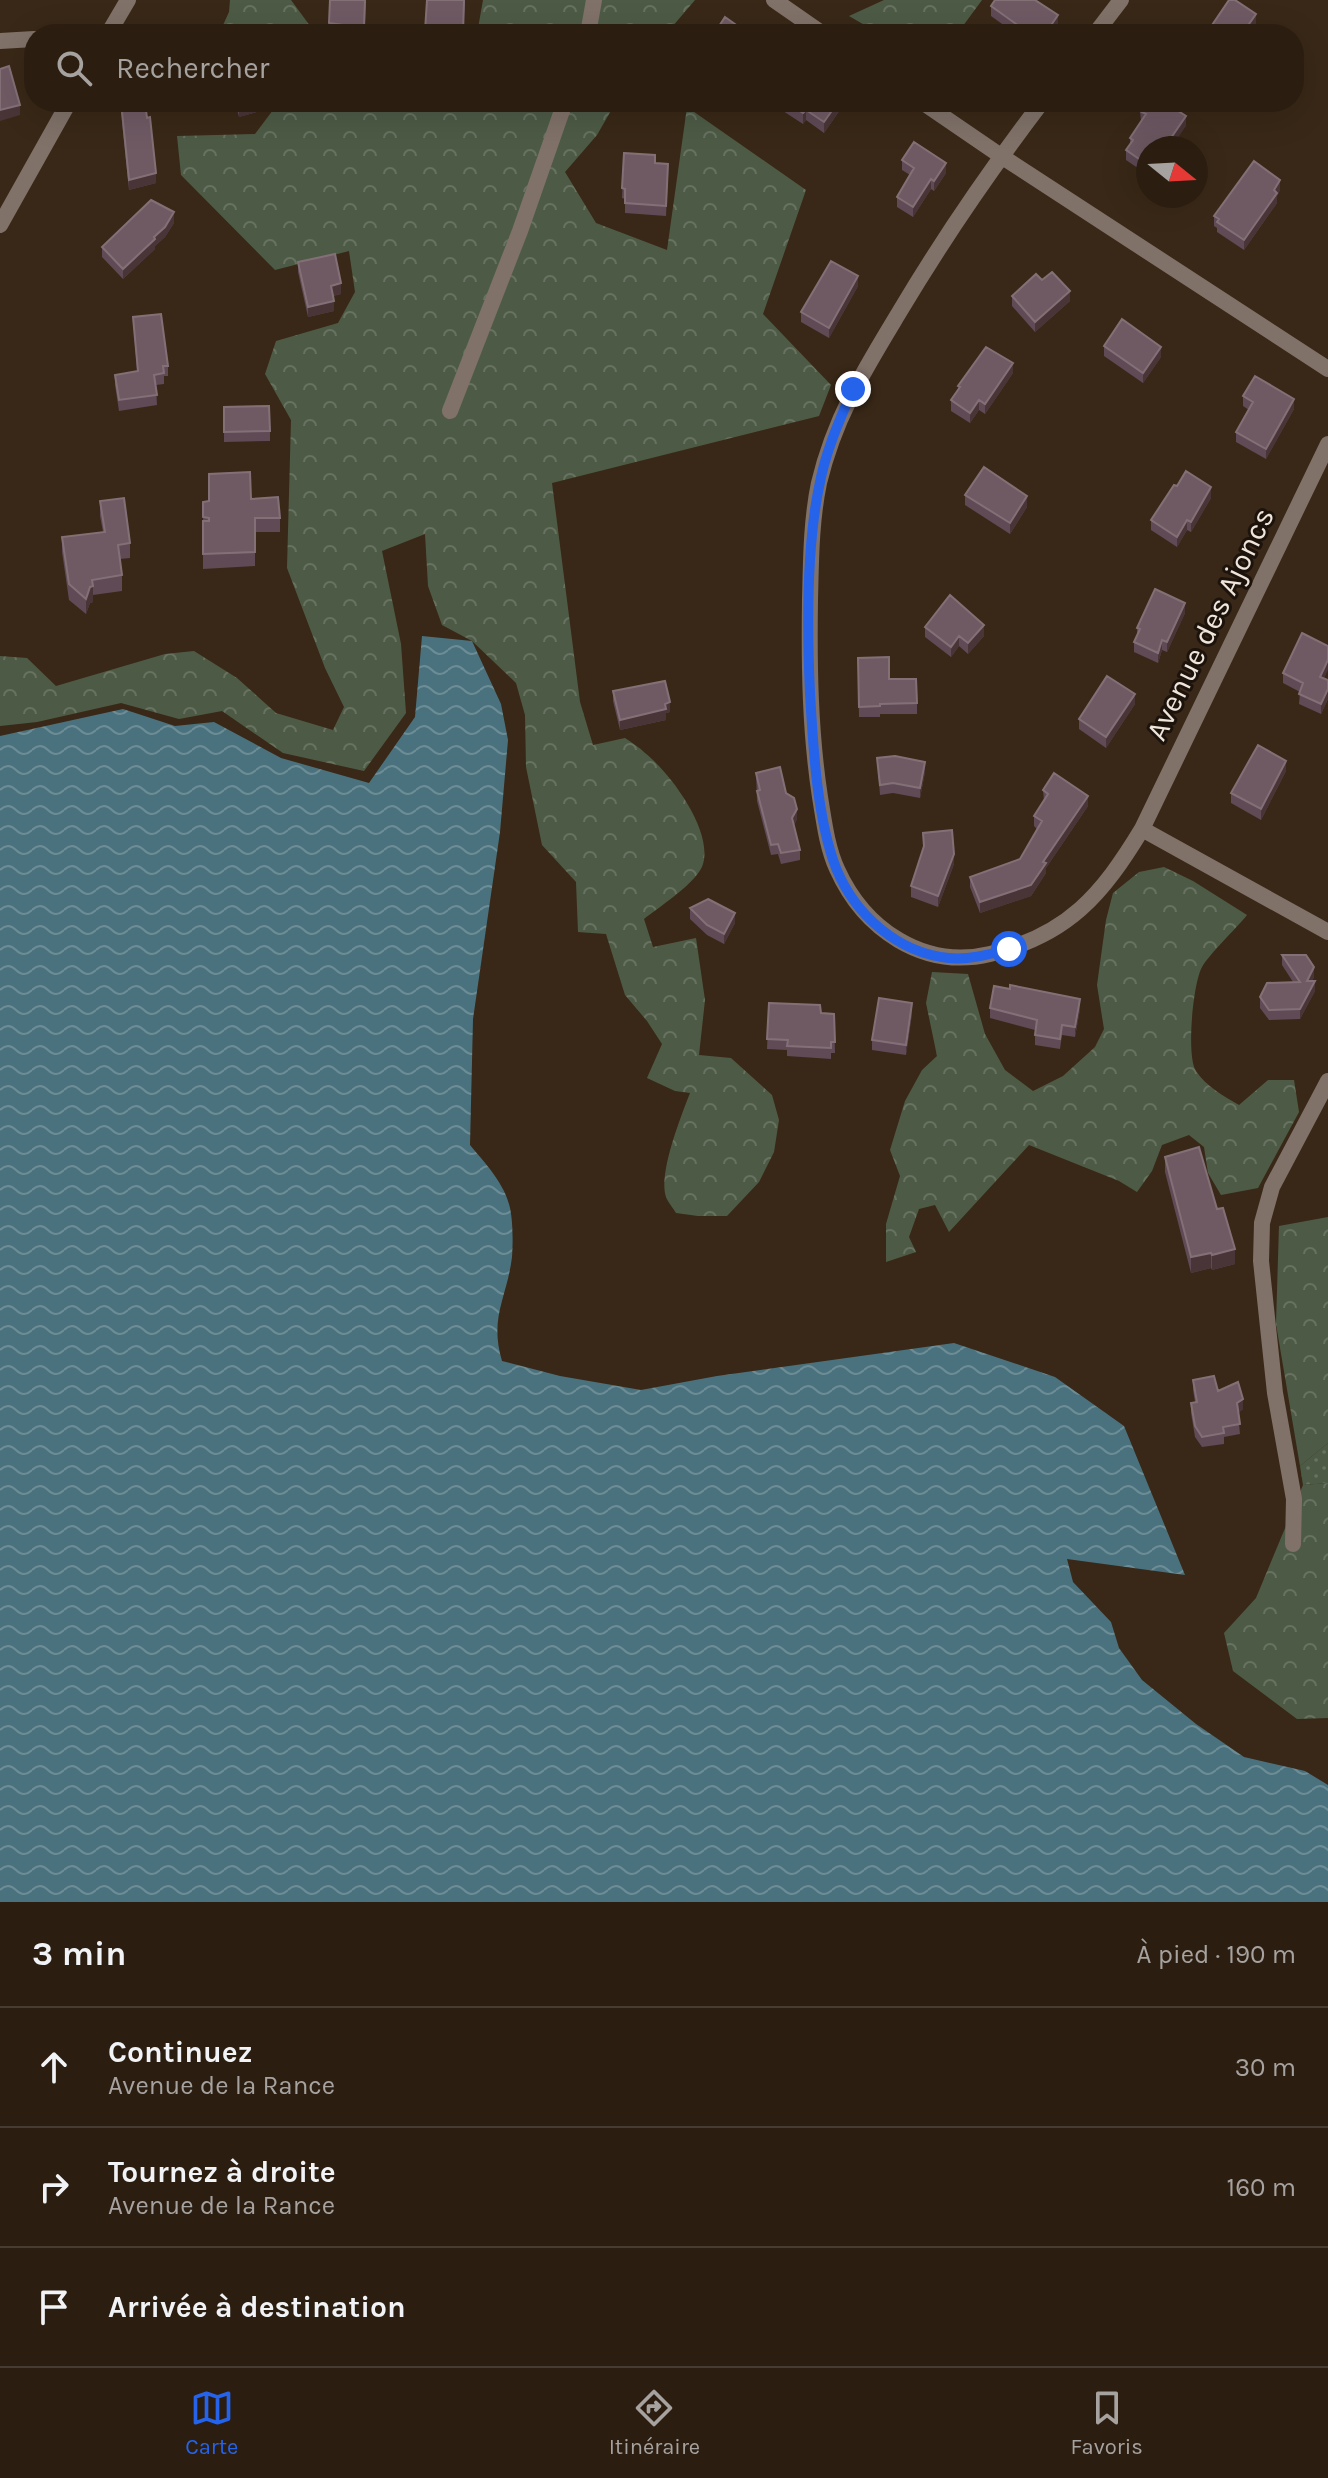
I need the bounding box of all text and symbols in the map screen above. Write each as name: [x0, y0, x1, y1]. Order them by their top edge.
search box: [24, 24, 1304, 112]
icon: search: [52, 46, 96, 90]
text: Rechercher: [116, 50, 269, 86]
north arrow: [1136, 136, 1208, 208]
route end: [835, 371, 871, 407]
street label: Avenue des Ajoncs: [1138, 502, 1282, 746]
route start: [991, 931, 1027, 967]
text: 3 min: [32, 1934, 126, 1974]
text: À pied · 190 m: [1137, 1939, 1296, 1970]
text: Continuez: [108, 2034, 253, 2070]
icon: ahead: [32, 2045, 76, 2089]
text: 30 m: [1235, 2052, 1296, 2083]
text: Avenue de la Rance: [108, 2070, 335, 2101]
text: Tournez à droite: [108, 2154, 336, 2190]
icon: right: [32, 2165, 76, 2209]
text: 160 m: [1227, 2172, 1296, 2203]
text: Avenue de la Rance: [108, 2190, 335, 2221]
icon: arrive: [32, 2285, 76, 2329]
text: Arrivée à destination: [108, 2289, 406, 2325]
tab: Carte: [185, 2386, 238, 2460]
tab: Itinéraire: [609, 2386, 700, 2460]
tab: Favoris: [1071, 2386, 1143, 2460]

